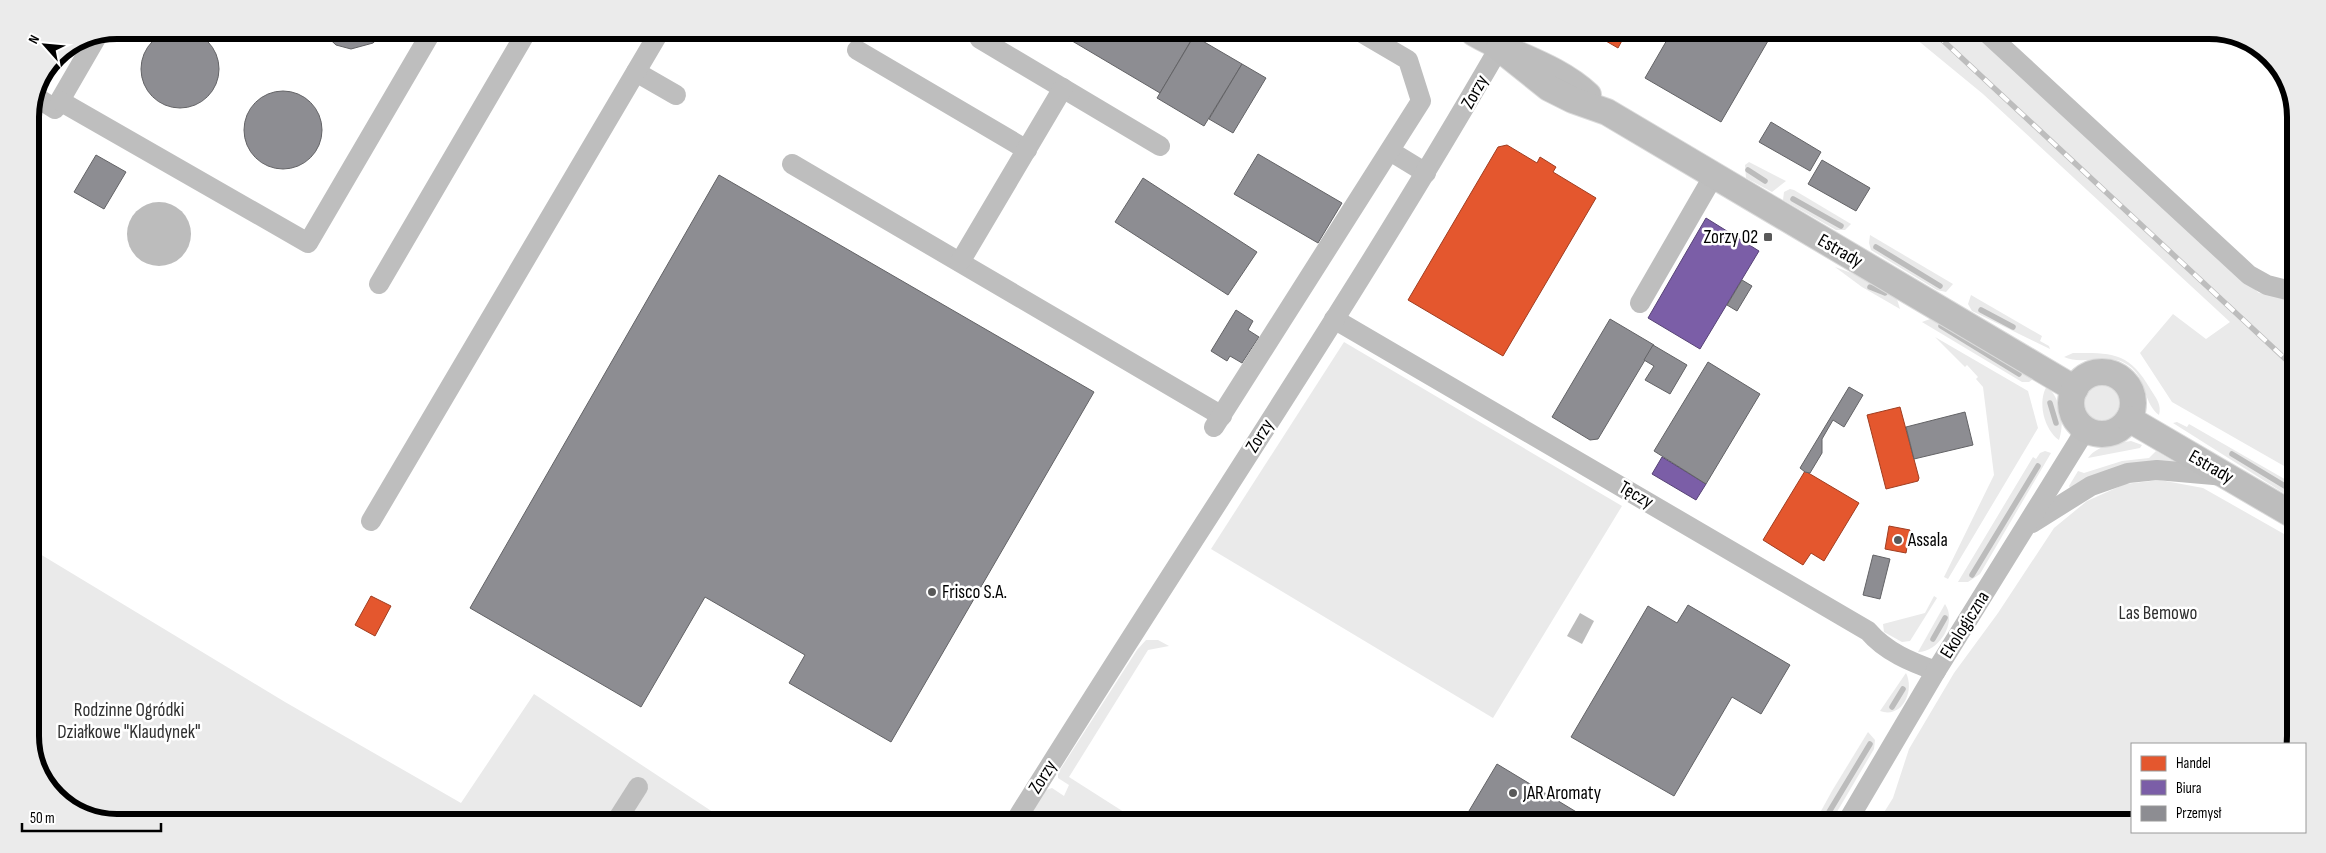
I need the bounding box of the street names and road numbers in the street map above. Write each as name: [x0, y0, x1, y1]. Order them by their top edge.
street label: Zorzy: [1456, 70, 1494, 113]
street label: Estrady: [1813, 229, 1867, 273]
street label: Zorzy: [1241, 414, 1279, 457]
street label: Estrady: [2184, 445, 2238, 489]
street label: Tęczy: [1615, 476, 1658, 514]
street label: Ekologiczna: [1935, 587, 1995, 663]
street label: Zorzy: [1024, 755, 1062, 798]

